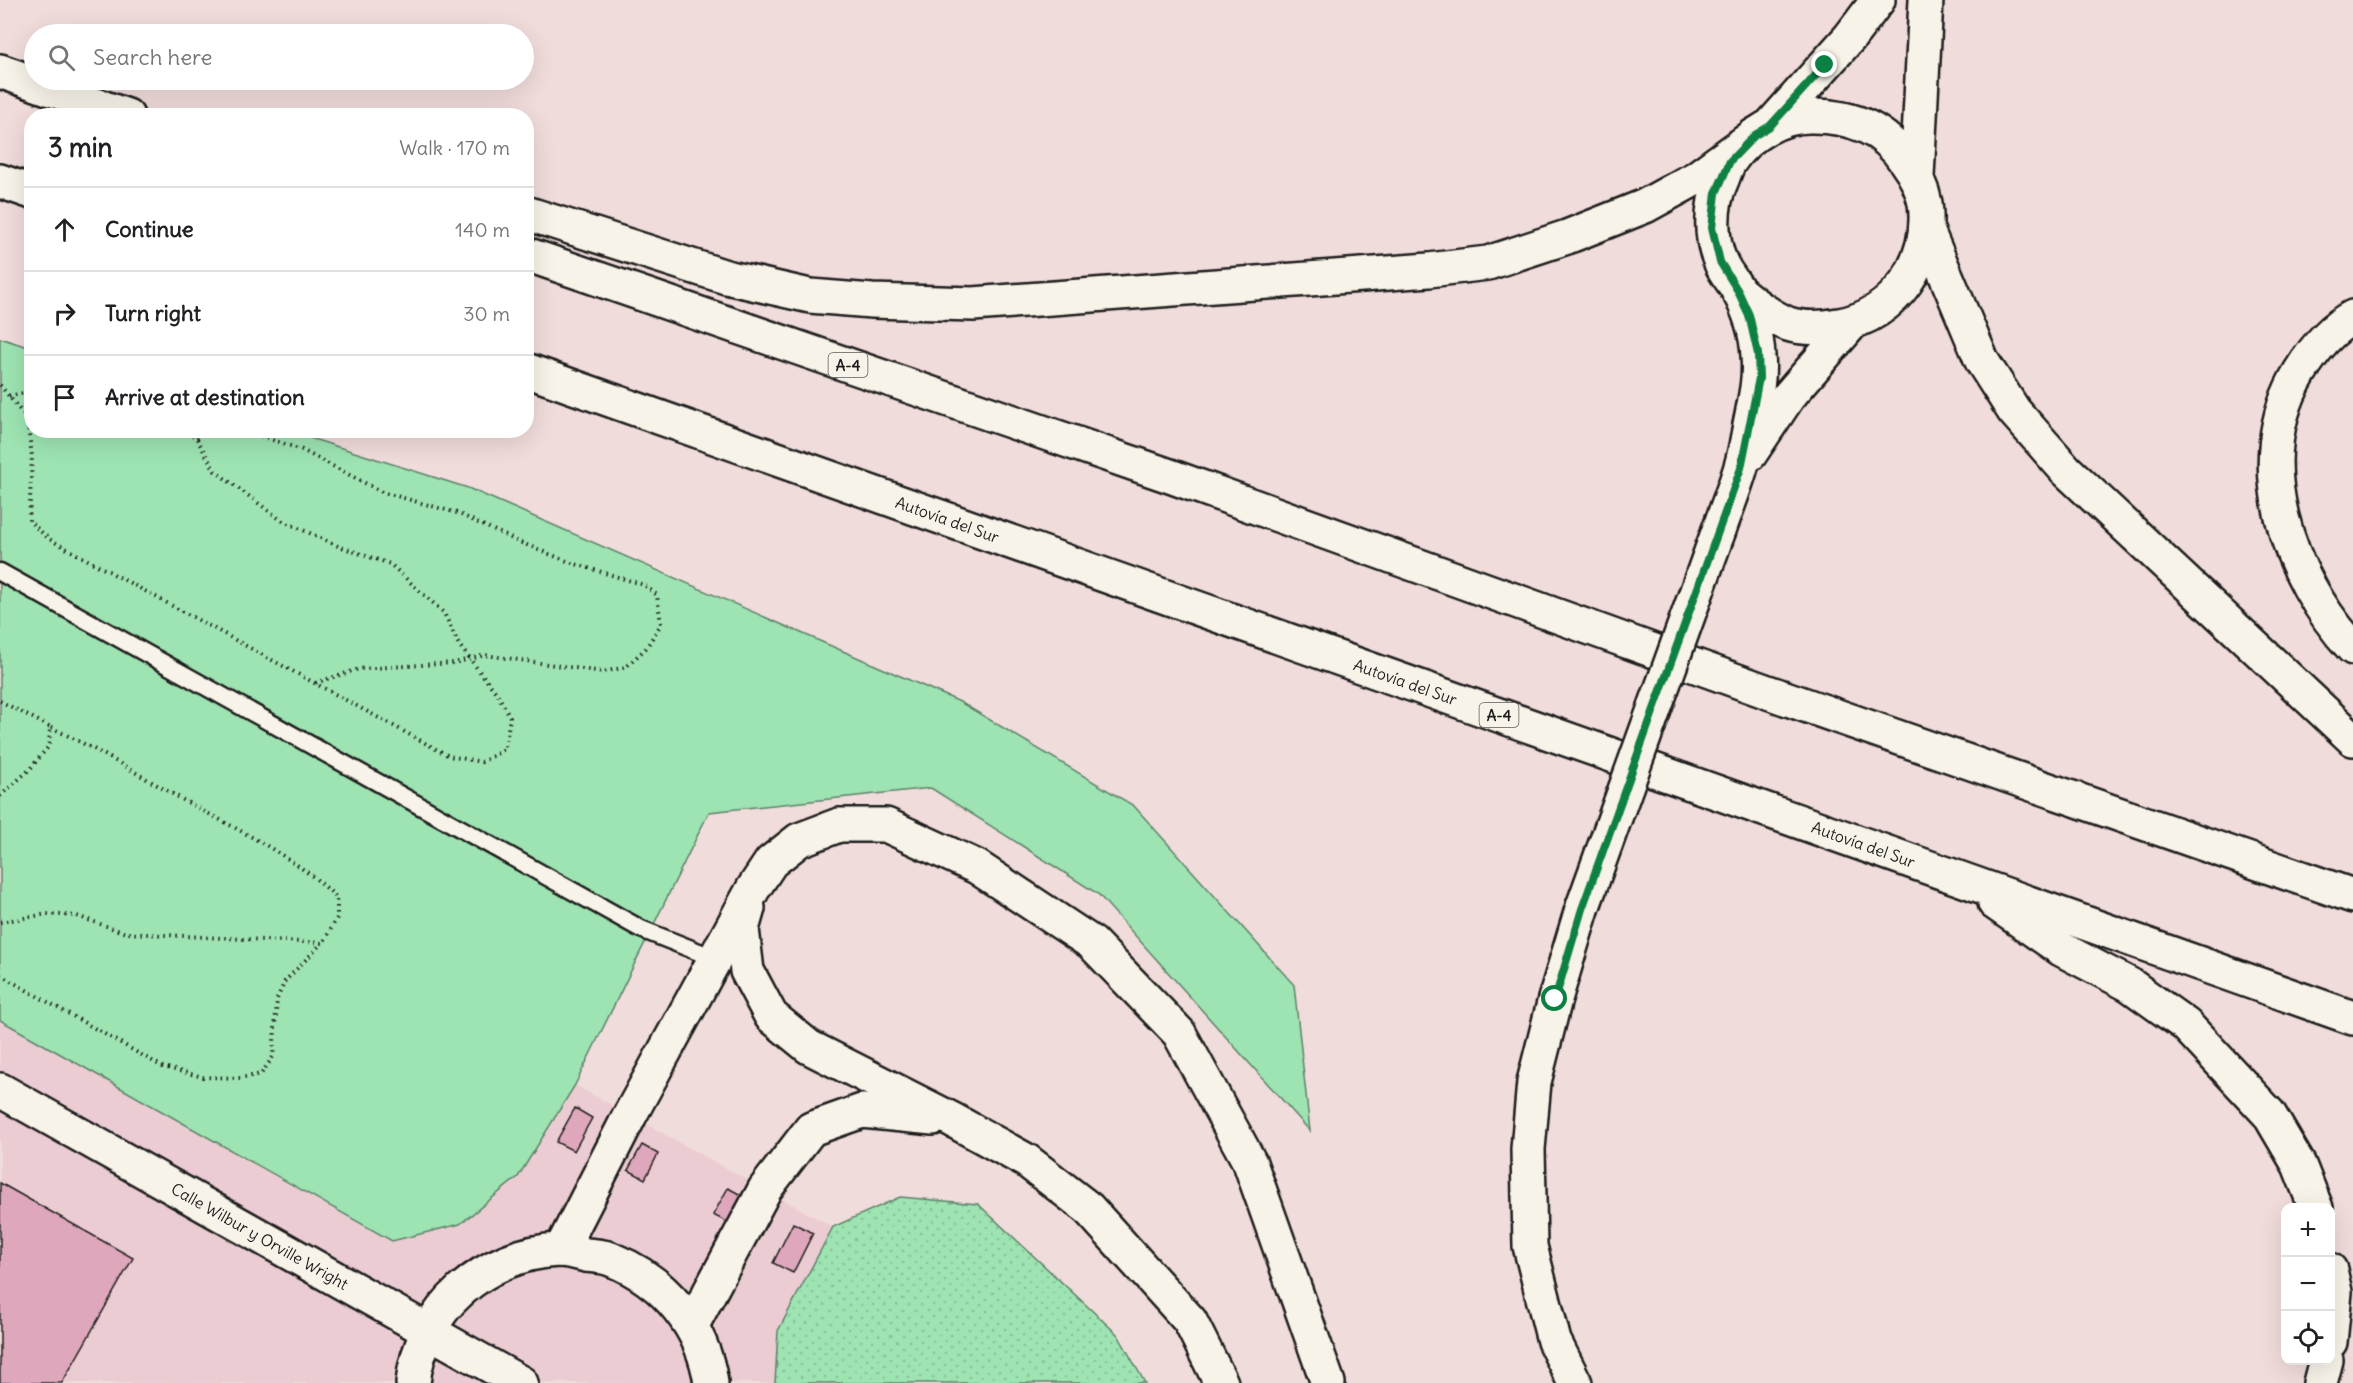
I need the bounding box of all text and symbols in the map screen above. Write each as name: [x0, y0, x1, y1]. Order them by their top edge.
search box: [24, 24, 534, 90]
icon: search: [45, 41, 78, 74]
text: Search here: [93, 43, 212, 71]
route end: [1811, 51, 1837, 77]
text: 3 min: [48, 131, 113, 164]
text: Walk · 170 m: [399, 135, 510, 160]
icon: ahead: [48, 213, 81, 246]
text: Continue: [105, 215, 194, 243]
text: 140 m: [455, 217, 510, 242]
icon: right: [48, 297, 81, 330]
text: Turn right: [105, 299, 201, 327]
text: 30 m: [463, 301, 510, 326]
road number: A-4: [828, 353, 868, 377]
icon: arrive: [48, 381, 81, 414]
text: Arrive at destination: [105, 383, 305, 411]
street label: Autovía del Sur: [893, 492, 1002, 547]
street label: Autovía del Sur: [1351, 654, 1460, 710]
road number: A-4: [1480, 703, 1518, 727]
street label: Autovía del Sur: [1809, 817, 1918, 872]
route start: [1541, 985, 1567, 1011]
street label: Calle Wilbur y Orville Wright: [168, 1178, 352, 1294]
map controls: [2281, 1203, 2335, 1365]
button: +: [2281, 1203, 2335, 1257]
button: −: [2281, 1257, 2335, 1311]
button: locate: [2281, 1311, 2335, 1365]

